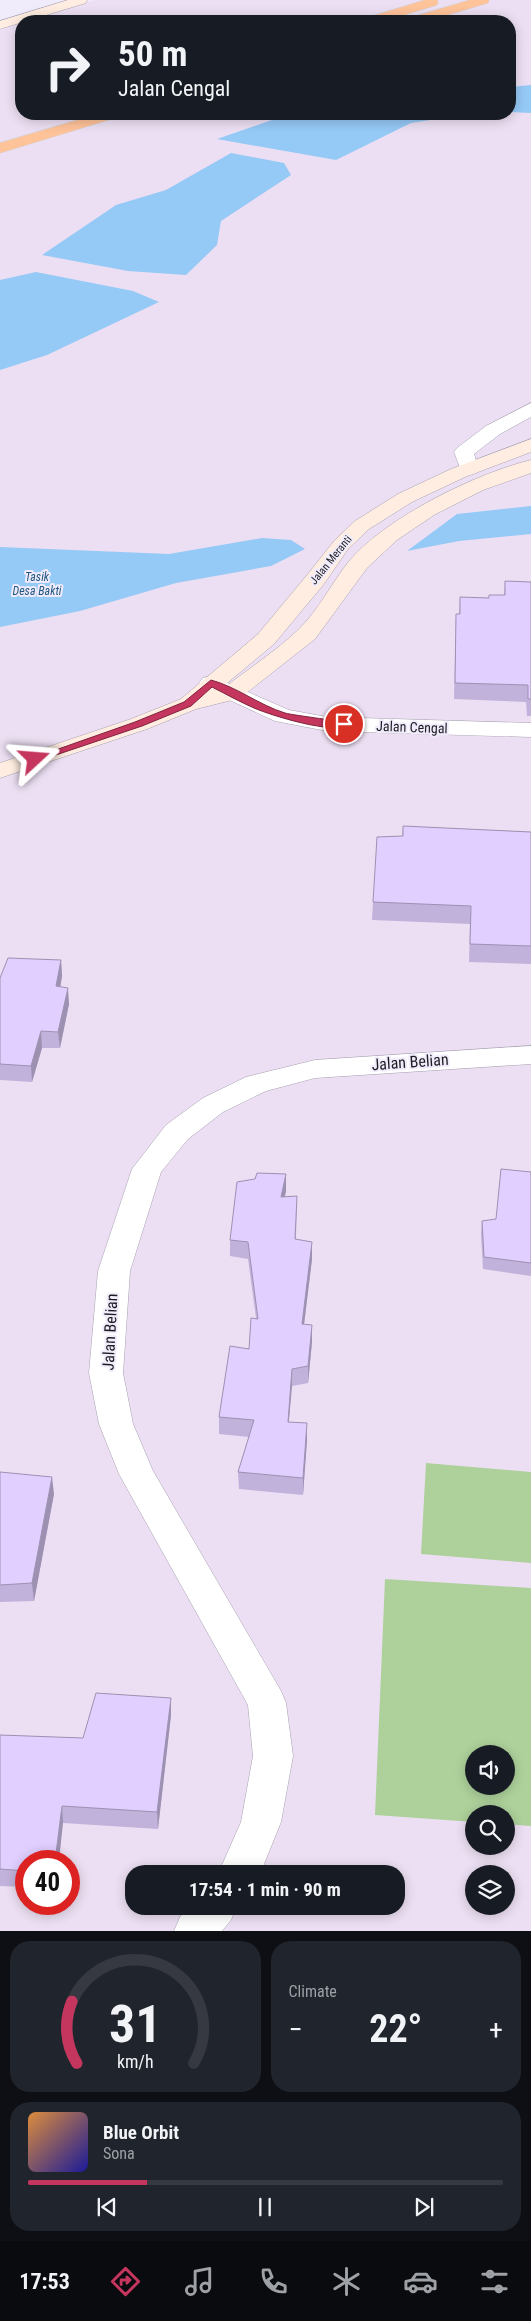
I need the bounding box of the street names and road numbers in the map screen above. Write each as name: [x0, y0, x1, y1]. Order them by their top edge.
street label: Jalan Meranti: [307, 533, 355, 587]
street label: Jalan Cengal: [376, 718, 448, 736]
street label: Jalan Belian: [371, 1050, 449, 1074]
street label: Jalan Belian: [98, 1293, 122, 1371]

